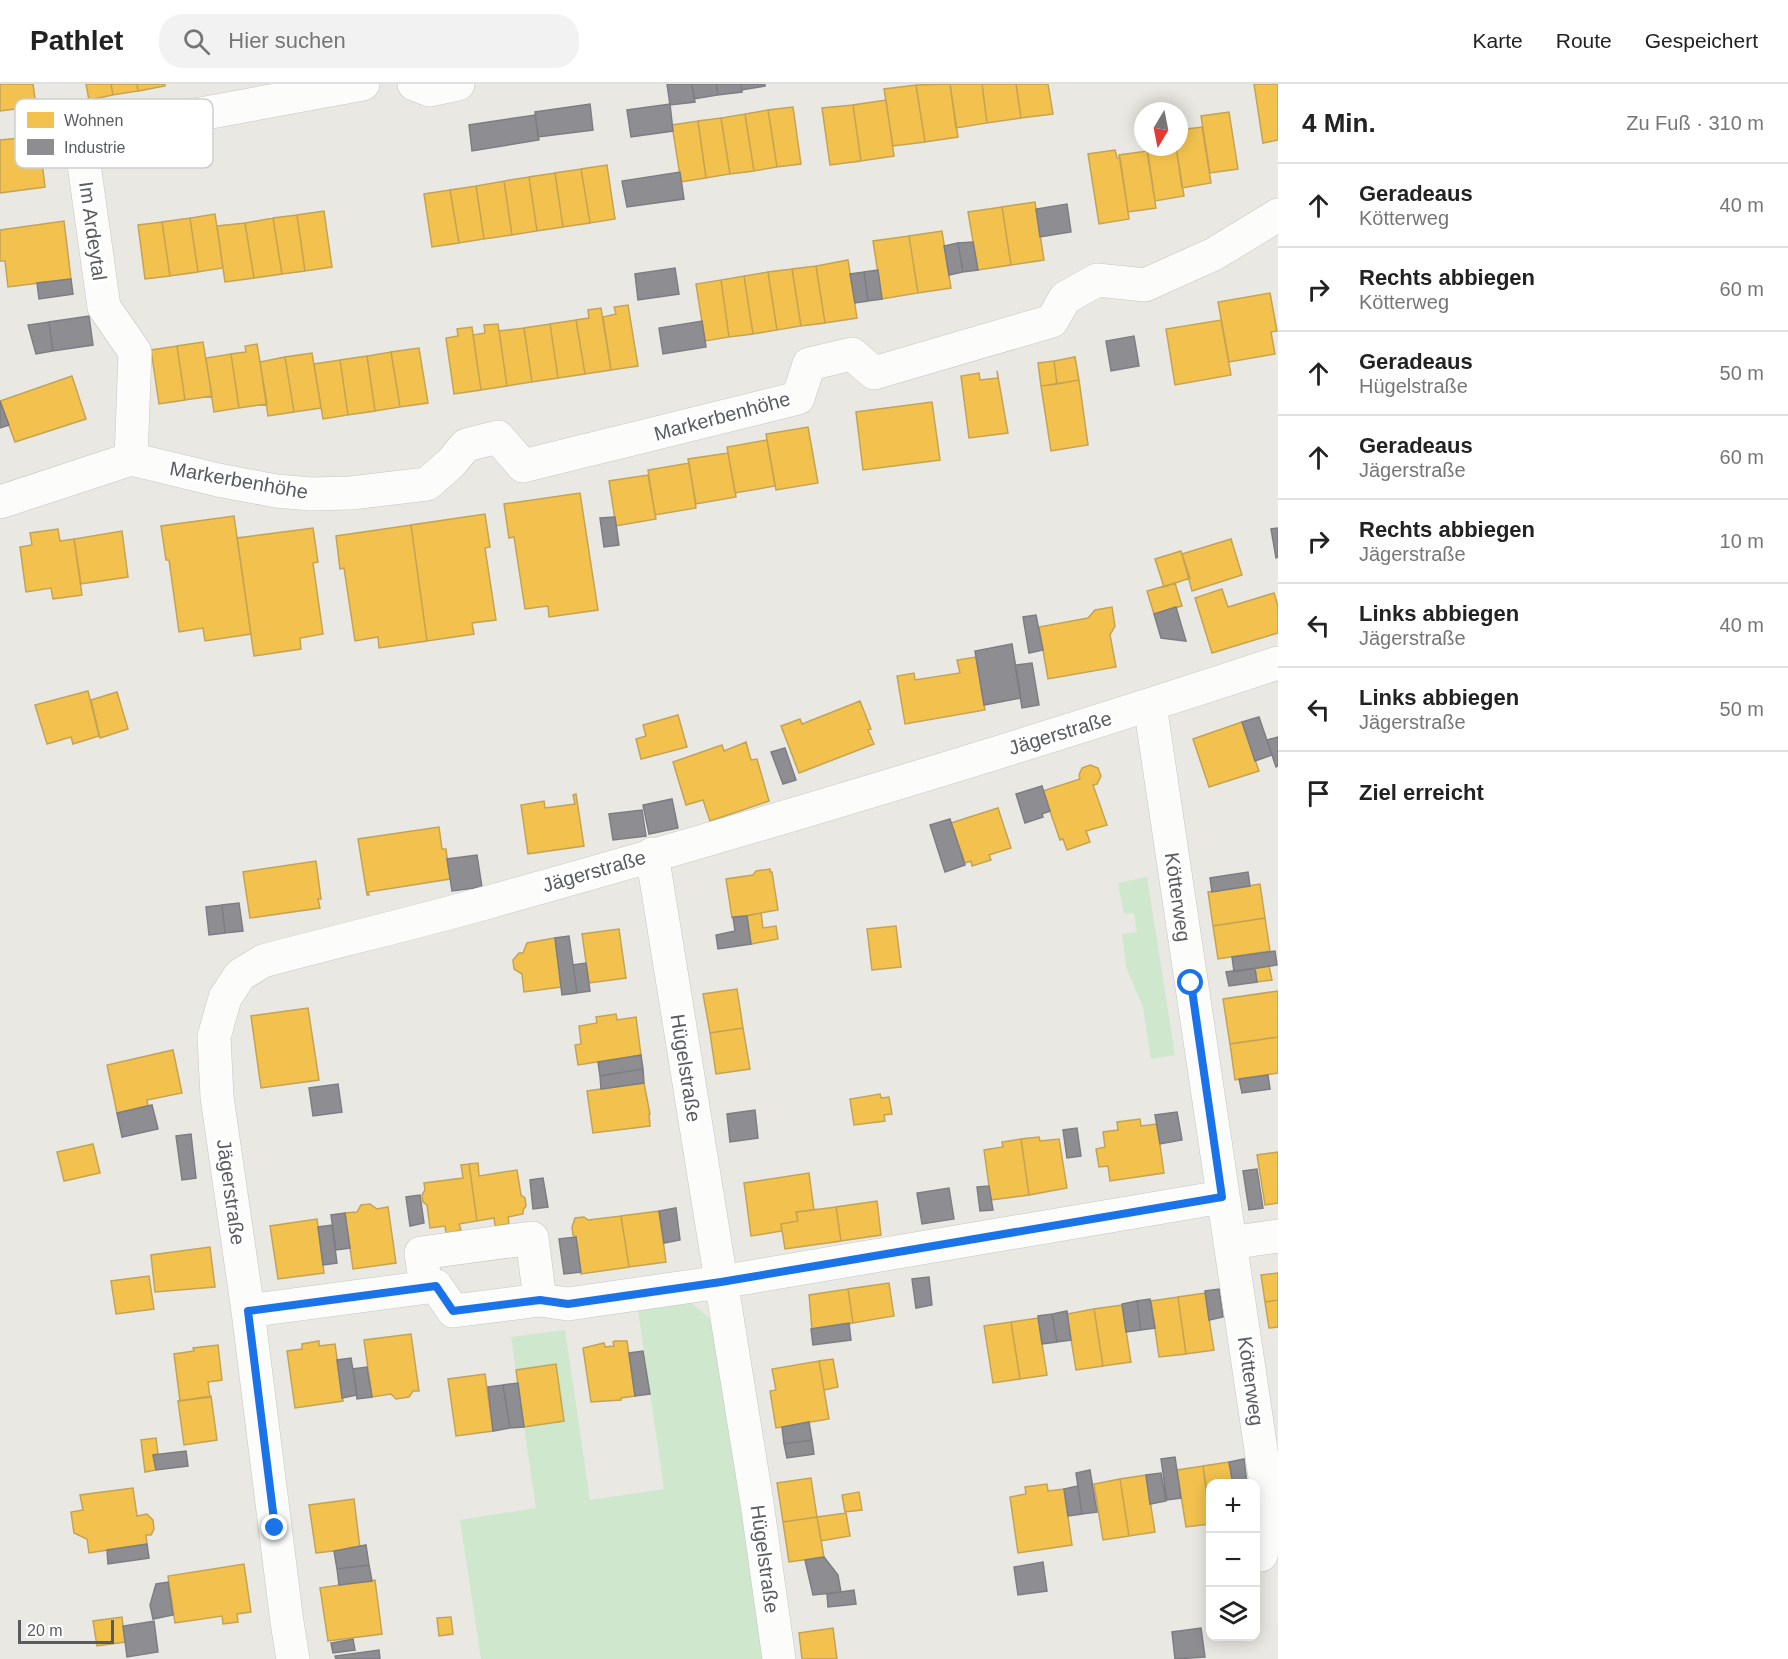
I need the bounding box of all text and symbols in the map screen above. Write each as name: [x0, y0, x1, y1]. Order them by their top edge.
search box: [159, 14, 579, 68]
text: Pathlet: [30, 25, 123, 56]
icon: search: [180, 25, 213, 58]
text: Hier suchen: [228, 28, 346, 53]
text: Karte: [1473, 29, 1523, 52]
text: Route: [1556, 29, 1612, 52]
text: Gespeichert: [1645, 29, 1758, 52]
legend: [15, 99, 213, 168]
north arrow: [1134, 102, 1188, 156]
text: 4 Min.: [1302, 108, 1376, 138]
text: Wohnen: [64, 112, 123, 129]
text: Zu Fuß · 310 m: [1626, 112, 1764, 134]
text: Industrie: [64, 139, 125, 156]
street label: Im Ardeytal: [75, 180, 111, 282]
text: Geradeaus: [1359, 181, 1473, 206]
icon: ahead: [1302, 189, 1335, 222]
text: 40 m: [1720, 194, 1764, 216]
text: Kötterweg: [1359, 207, 1449, 229]
text: Rechts abbiegen: [1359, 265, 1535, 290]
icon: right: [1302, 273, 1335, 306]
text: 60 m: [1720, 278, 1764, 300]
text: Kötterweg: [1359, 291, 1449, 313]
text: Geradeaus: [1359, 349, 1473, 374]
icon: ahead: [1302, 357, 1335, 390]
text: 50 m: [1720, 362, 1764, 384]
text: Hügelstraße: [1359, 375, 1468, 397]
street label: Markerbenhöhe: [651, 387, 793, 445]
text: Geradeaus: [1359, 433, 1473, 458]
icon: ahead: [1302, 441, 1335, 474]
text: 60 m: [1720, 446, 1764, 468]
street label: Markerbenhöhe: [168, 457, 310, 503]
text: Jägerstraße: [1359, 459, 1466, 481]
text: Rechts abbiegen: [1359, 517, 1535, 542]
icon: right: [1302, 525, 1335, 558]
text: 10 m: [1720, 530, 1764, 552]
text: Jägerstraße: [1359, 543, 1466, 565]
text: Links abbiegen: [1359, 601, 1519, 626]
icon: left: [1302, 609, 1335, 642]
text: 40 m: [1720, 614, 1764, 636]
text: Jägerstraße: [1359, 627, 1466, 649]
text: Links abbiegen: [1359, 685, 1519, 710]
icon: left: [1302, 693, 1335, 726]
text: 50 m: [1720, 698, 1764, 720]
street label: Jägerstraße: [1006, 707, 1114, 759]
text: Jägerstraße: [1359, 711, 1466, 733]
icon: arrive: [1302, 777, 1335, 810]
text: Ziel erreicht: [1359, 780, 1484, 805]
street label: Jägerstraße: [540, 846, 648, 896]
street label: Kötterweg: [1161, 851, 1195, 943]
route start: [1177, 969, 1203, 995]
street label: Hügelstraße: [667, 1012, 705, 1124]
street label: Jägerstraße: [213, 1138, 249, 1246]
street label: Kötterweg: [1234, 1335, 1268, 1427]
map controls: [1206, 1479, 1260, 1641]
button: +: [1206, 1479, 1260, 1533]
street label: Hügelstraße: [747, 1504, 783, 1614]
route end: [261, 1514, 287, 1540]
button: −: [1206, 1533, 1260, 1587]
button: layers: [1206, 1587, 1260, 1641]
scale bar: [18, 1617, 114, 1644]
text: 20 m: [27, 1622, 63, 1639]

